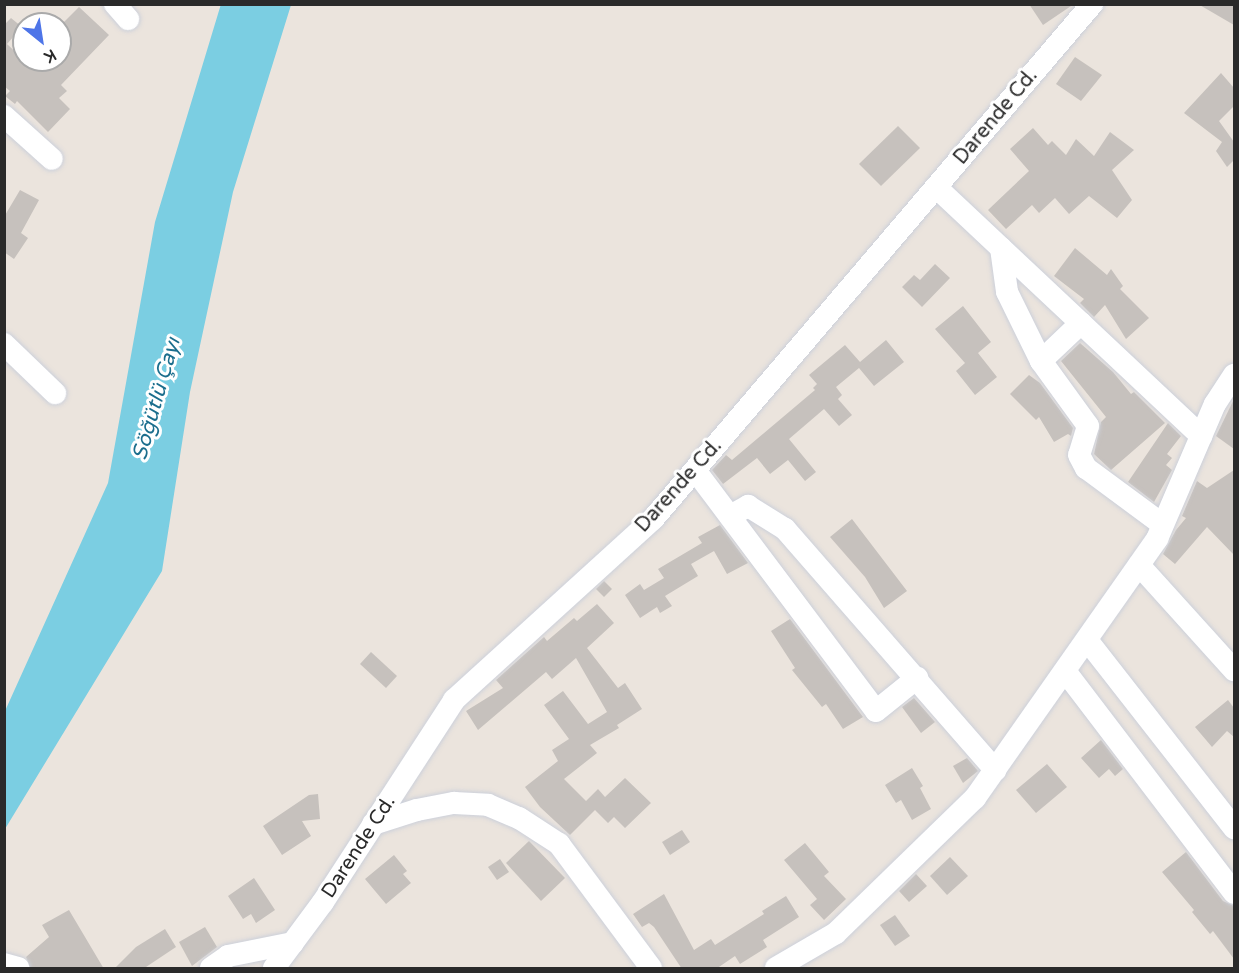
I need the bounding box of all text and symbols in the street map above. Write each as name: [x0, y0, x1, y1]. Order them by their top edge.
north arrow: [12, 12, 72, 72]
text: K: [40, 45, 60, 67]
street label: Darende Cd.: [949, 64, 1043, 170]
water label: Söğütlü Çayı: [128, 335, 186, 463]
street label: Darende Cd.: [631, 434, 727, 538]
street label: Darende Cd.: [317, 791, 401, 903]

